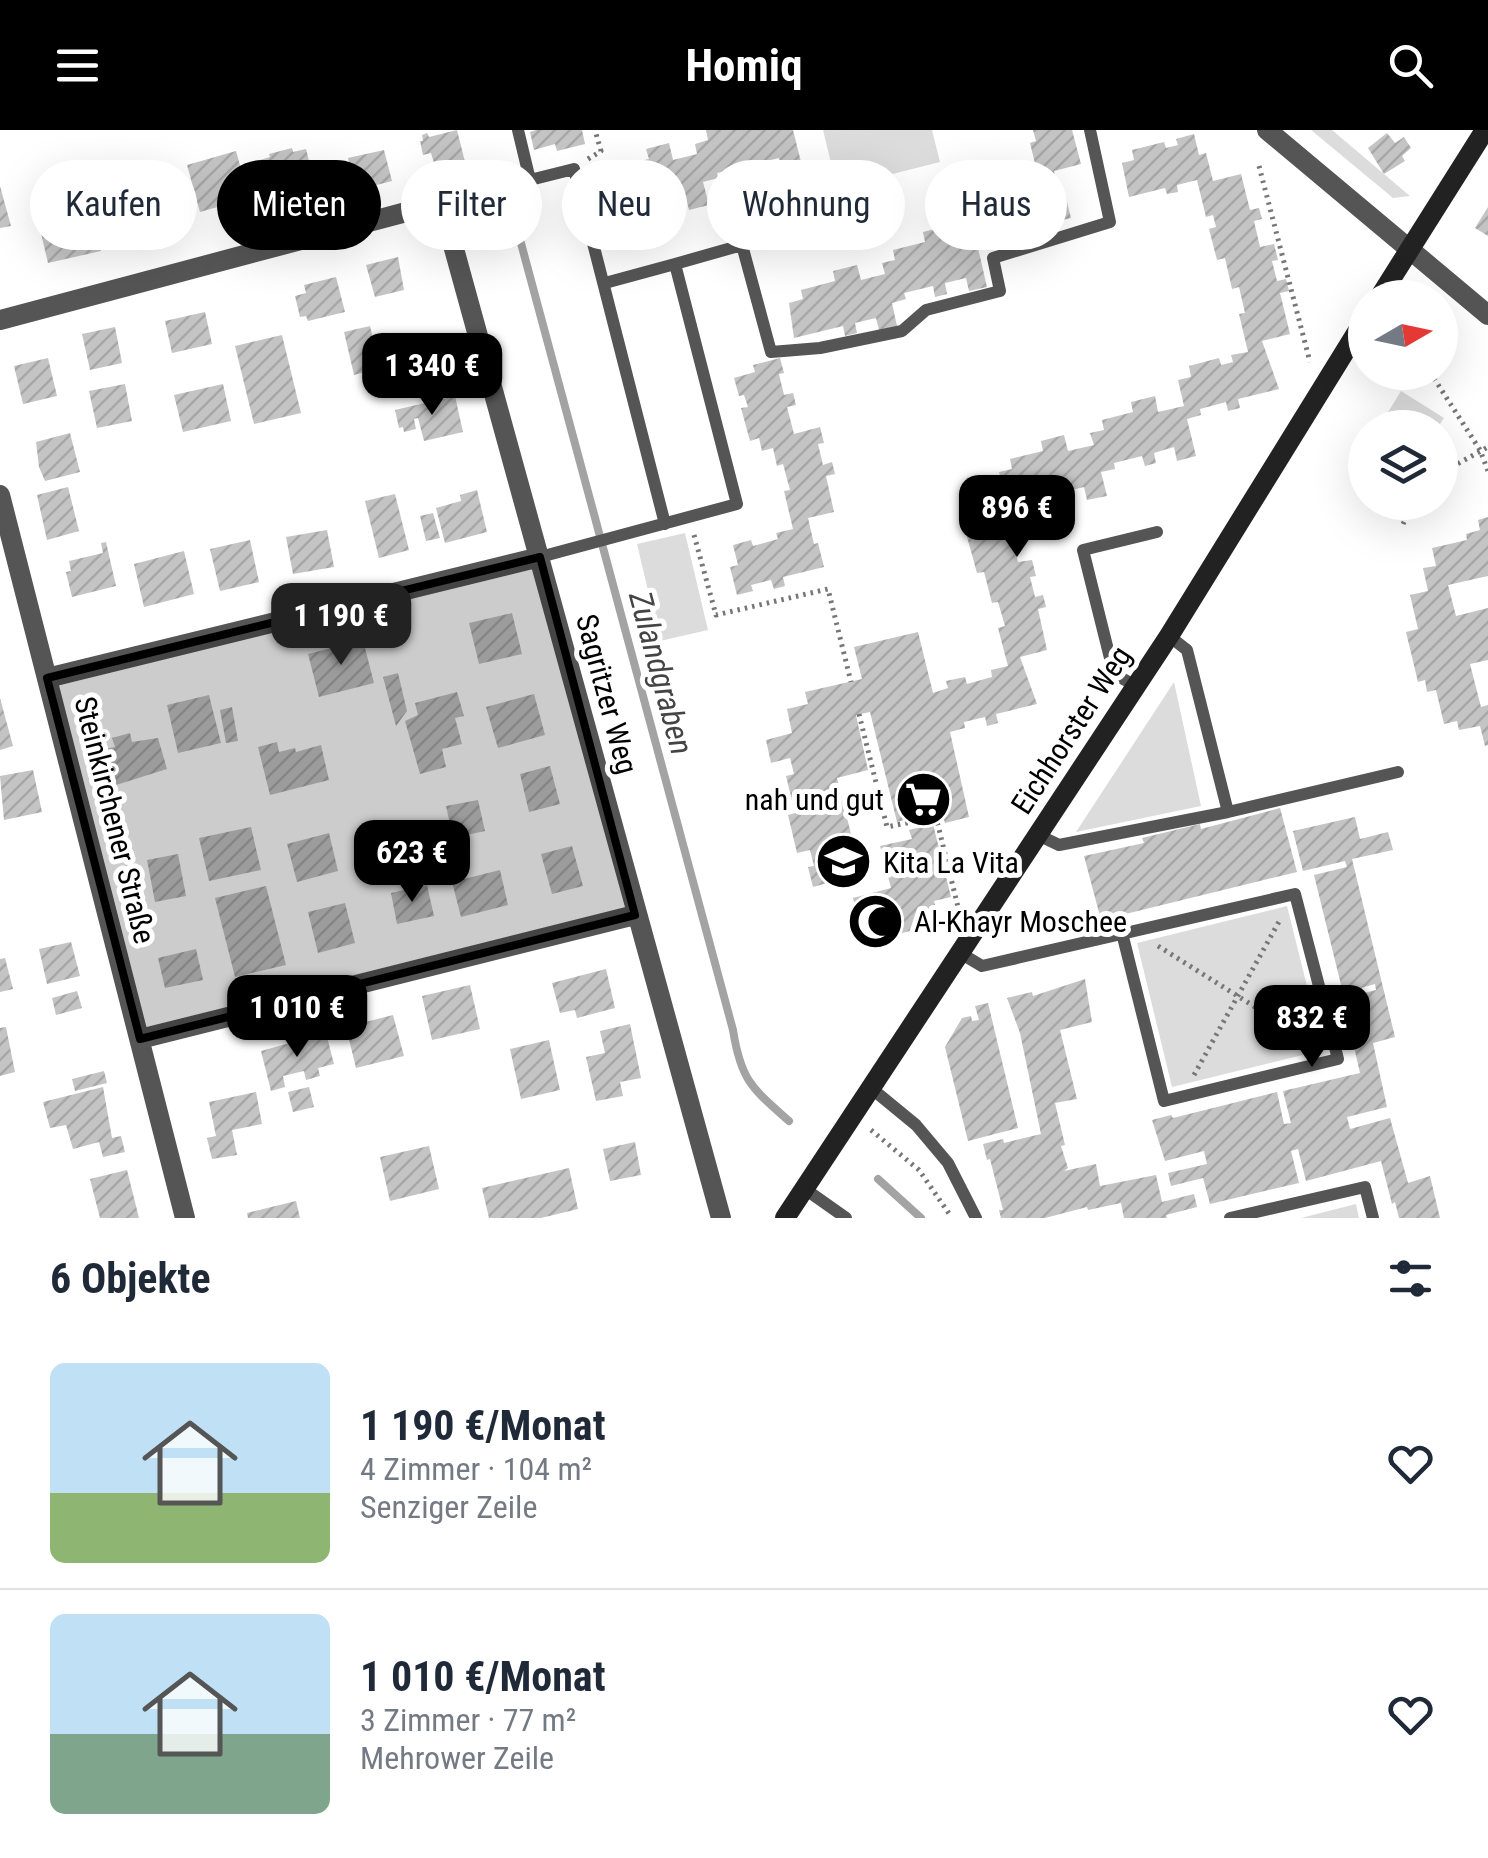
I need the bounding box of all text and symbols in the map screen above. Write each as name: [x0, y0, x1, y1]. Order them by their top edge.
icon: menu: [50, 38, 105, 93]
icon: search: [1383, 38, 1438, 93]
text: Homiq: [685, 39, 803, 92]
chip: Kaufen: [30, 160, 197, 250]
chip: Mieten: [217, 160, 381, 250]
chip: Filter: [401, 160, 542, 250]
chip: Neu: [562, 160, 687, 250]
chip: Wohnung: [707, 160, 905, 250]
chip: Haus: [925, 160, 1067, 250]
north arrow: [1348, 280, 1458, 390]
map controls: [1348, 280, 1458, 520]
pin: 1 340 €: [340, 333, 524, 418]
text: 1 340 €: [384, 346, 480, 384]
button: layers: [1348, 410, 1458, 520]
pin: 896 €: [947, 475, 1087, 560]
text: 896 €: [981, 488, 1053, 526]
pin: 1 190 €: [249, 583, 433, 668]
water label: Zulandgraben: [621, 586, 701, 759]
text: 1 190 €: [293, 596, 389, 634]
street label: Sagritzer Weg: [569, 610, 645, 778]
street label: Eichhorster Weg: [1004, 640, 1138, 820]
street label: Steinkirchener Straße: [67, 693, 163, 947]
supermarket icon: nah und gut: [893, 769, 953, 829]
place label: nah und gut: [745, 782, 884, 817]
pin: 623 €: [342, 820, 482, 905]
school or university icon: Kita La Vita: [814, 832, 874, 892]
text: 623 €: [376, 833, 448, 871]
place label: Kita La Vita: [883, 845, 1019, 880]
mosque icon: Al-Khayr Moschee: [845, 891, 905, 951]
place label: Al-Khayr Moschee: [914, 904, 1127, 939]
pin: 1 010 €: [205, 975, 389, 1060]
pin: 832 €: [1242, 985, 1382, 1070]
text: 1 010 €: [249, 988, 345, 1026]
text: 832 €: [1276, 998, 1348, 1036]
icon: filters: [1383, 1251, 1438, 1306]
text: 6 Objekte: [50, 1254, 211, 1303]
text: 1 190 €/Monat: [360, 1401, 606, 1450]
icon: home: [130, 1403, 250, 1523]
icon: heart: [1383, 1436, 1438, 1491]
text: 4 Zimmer · 104 m²: [360, 1450, 592, 1488]
text: Senziger Zeile: [360, 1488, 537, 1526]
text: 1 010 €/Monat: [360, 1652, 606, 1701]
icon: home: [130, 1654, 250, 1774]
icon: heart: [1383, 1687, 1438, 1742]
text: 3 Zimmer · 77 m²: [360, 1701, 576, 1739]
text: Mehrower Zeile: [360, 1739, 554, 1777]

